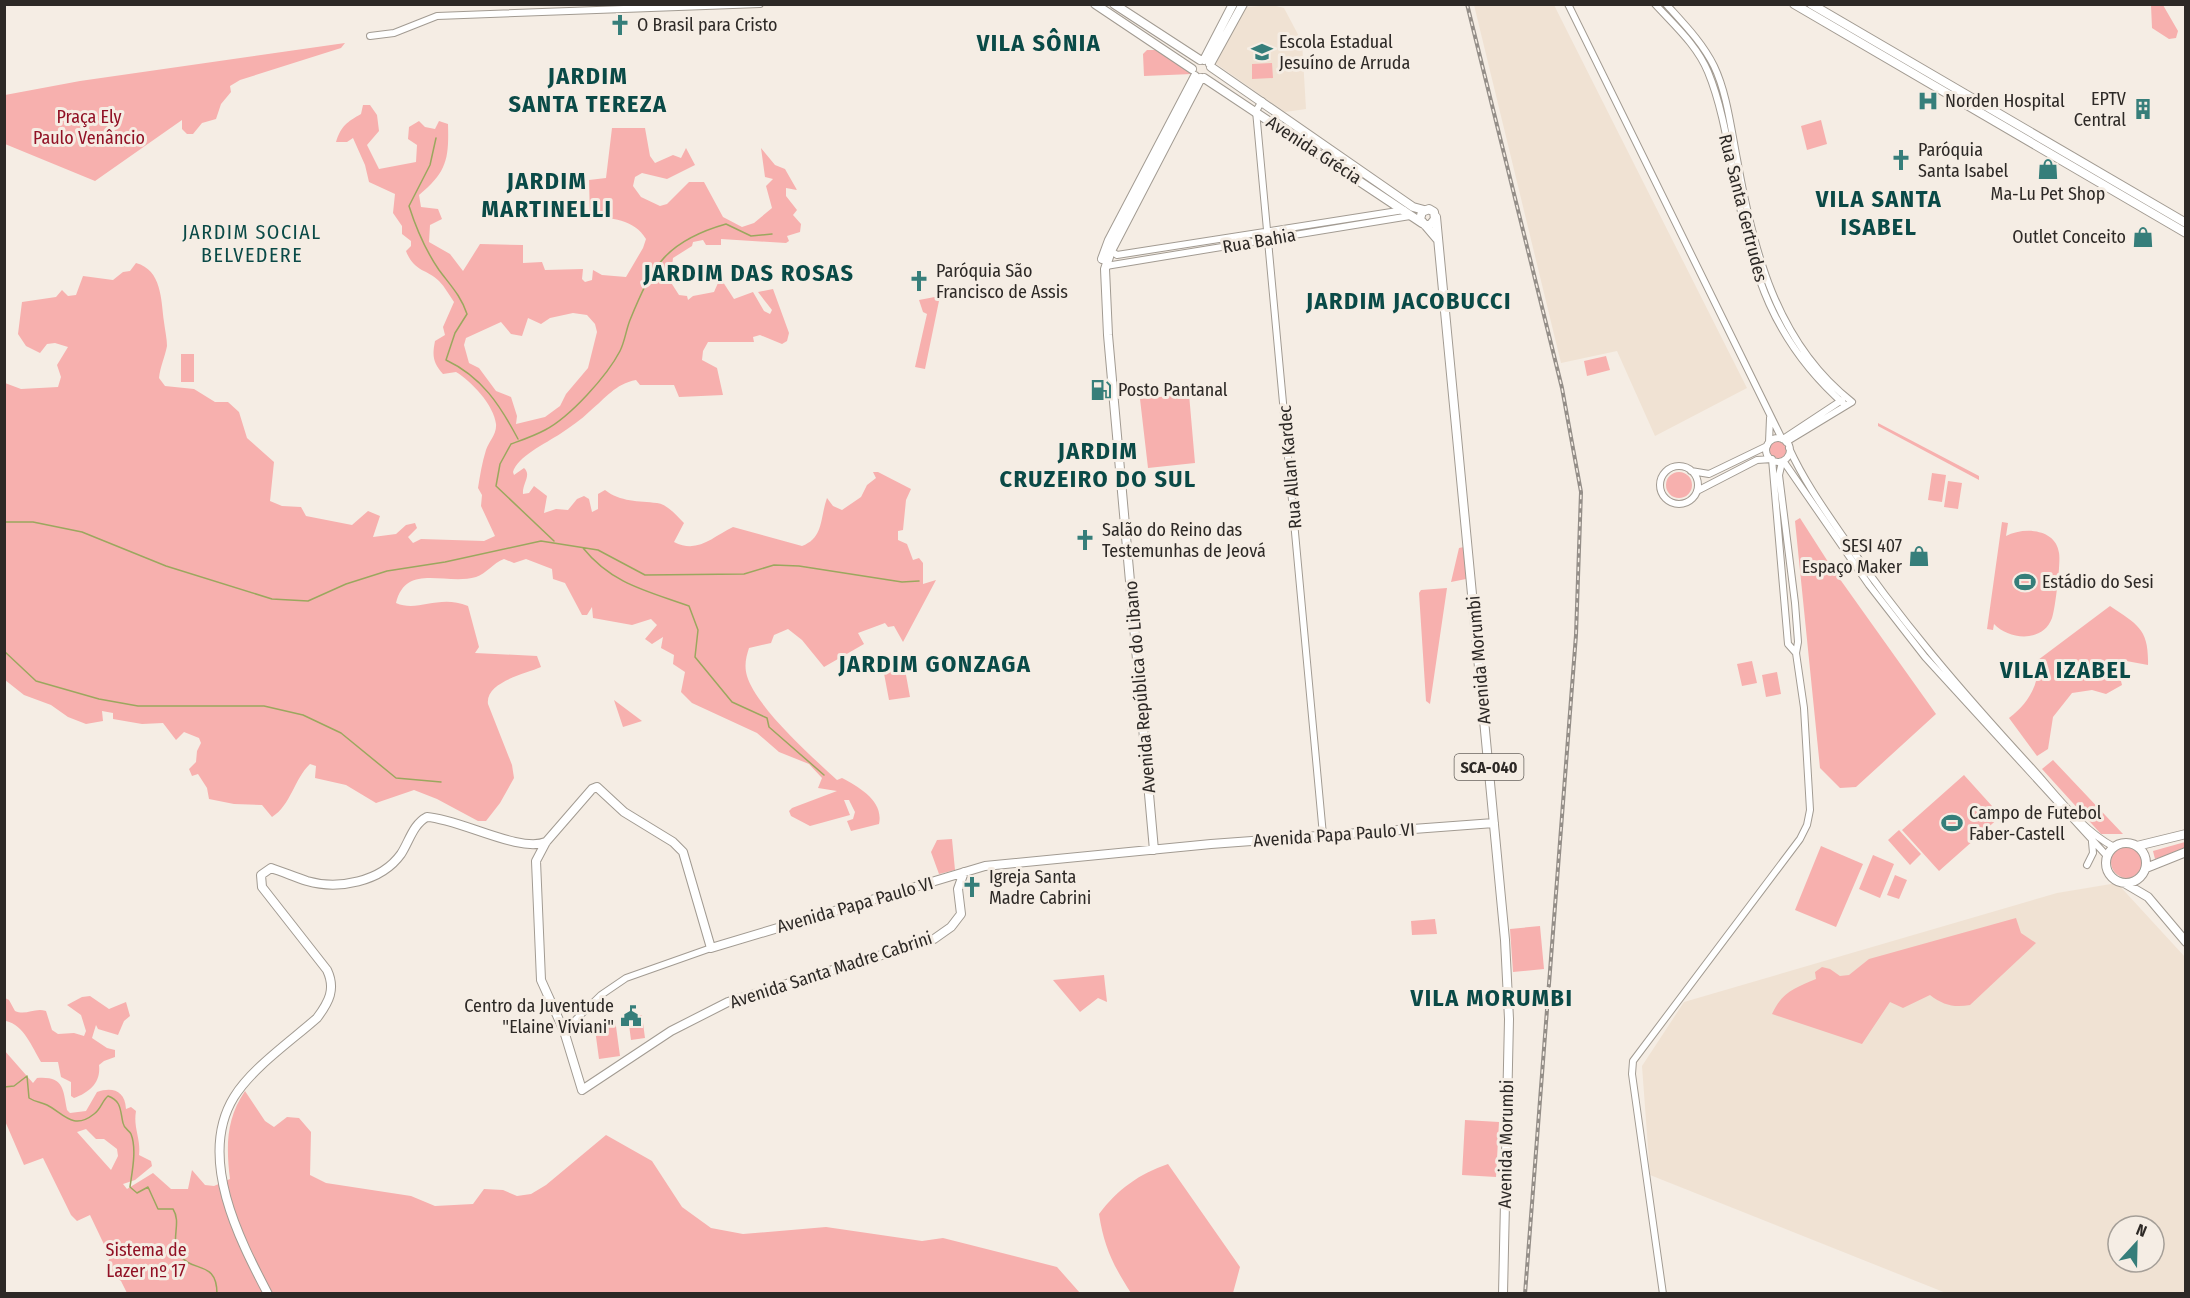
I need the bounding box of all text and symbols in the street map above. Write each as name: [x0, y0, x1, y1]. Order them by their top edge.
church icon: O Brasil para Cristo: [608, 13, 632, 37]
place label: O Brasil para Cristo: [637, 14, 777, 36]
district label: VILA SÔNIA: [976, 28, 1101, 57]
place label: Escola Estadual Jesuíno de Arruda: [1279, 31, 1410, 74]
school or university icon: Escola Estadual Jesuíno de Arruda: [1250, 40, 1274, 64]
district label: JARDIM SANTA TEREZA: [508, 62, 668, 118]
place label: EPTV Central: [2074, 88, 2127, 131]
hospital icon: Norden Hospital: [1916, 89, 1940, 113]
place label: Norden Hospital: [1945, 90, 2065, 112]
building icon: EPTV Central: [2131, 97, 2155, 121]
park label: Praça Ely Paulo Venâncio: [33, 106, 145, 149]
street label: Avenida Grécia: [1262, 111, 1366, 189]
street label: Rua Santa Gertrudes: [1714, 132, 1772, 285]
place label: Paróquia Santa Isabel: [1918, 139, 2009, 182]
church icon: Paróquia Santa Isabel: [1889, 148, 1913, 172]
shop icon: Ma-Lu Pet Shop: [2036, 157, 2060, 181]
district label: JARDIM MARTINELLI: [481, 167, 613, 223]
place label: Ma-Lu Pet Shop: [1991, 183, 2105, 205]
district label: VILA SANTA ISABEL: [1815, 185, 1942, 241]
district label: JARDIM SOCIAL BELVEDERE: [182, 220, 322, 267]
street label: Rua Bahia: [1221, 224, 1297, 258]
shop icon: Outlet Conceito: [2131, 225, 2155, 249]
place label: Outlet Conceito: [2012, 226, 2126, 248]
district label: JARDIM DAS ROSAS: [642, 259, 855, 287]
place label: Paróquia São Francisco de Assis: [936, 260, 1068, 303]
church icon: Paróquia São Francisco de Assis: [907, 269, 931, 293]
district label: JARDIM JACOBUCCI: [1305, 287, 1512, 315]
fuel station icon: Posto Pantanal: [1089, 378, 1113, 402]
place label: Posto Pantanal: [1118, 379, 1228, 401]
street label: Rua Allan Kardec: [1274, 404, 1306, 530]
district label: JARDIM CRUZEIRO DO SUL: [999, 437, 1197, 493]
place label: Salão do Reino das Testemunhas de Jeová: [1102, 519, 1266, 562]
church icon: Salão do Reino das Testemunhas de Jeová: [1073, 528, 1097, 552]
place label: SESI 407 Espaço Maker: [1802, 535, 1903, 578]
shop icon: SESI 407 Espaço Maker: [1907, 544, 1931, 568]
sports icon: Estádio do Sesi: [2013, 570, 2037, 594]
place label: Estádio do Sesi: [2042, 571, 2154, 593]
street label: Avenida República do Libano: [1120, 580, 1160, 794]
street label: Avenida Morumbi: [1462, 595, 1496, 725]
district label: JARDIM GONZAGA: [838, 650, 1031, 678]
district label: VILA IZABEL: [1999, 656, 2132, 684]
road number: SCA-040: [1454, 754, 1524, 780]
place label: Campo de Futebol Faber-Castell: [1969, 802, 2102, 845]
sports icon: Campo de Futebol Faber-Castell: [1940, 811, 1964, 835]
street label: Avenida Papa Paulo VI: [1253, 818, 1415, 852]
place label: Igreja Santa Madre Cabrini: [989, 866, 1091, 909]
street label: Avenida Papa Paulo VI: [774, 872, 936, 938]
church icon: Igreja Santa Madre Cabrini: [960, 875, 984, 899]
street label: Avenida Santa Madre Cabrini: [727, 927, 935, 1013]
district label: VILA MORUMBI: [1410, 984, 1573, 1012]
place label: Centro da Juventude "Elaine Viviani": [464, 995, 614, 1038]
public building icon: Centro da Juventude "Elaine Viviani": [619, 1004, 643, 1028]
street label: Avenida Morumbi: [1494, 1079, 1518, 1209]
north arrow: [2106, 1214, 2166, 1274]
text: N: [2133, 1220, 2149, 1241]
park label: Sistema de Lazer nº 17: [105, 1239, 187, 1282]

